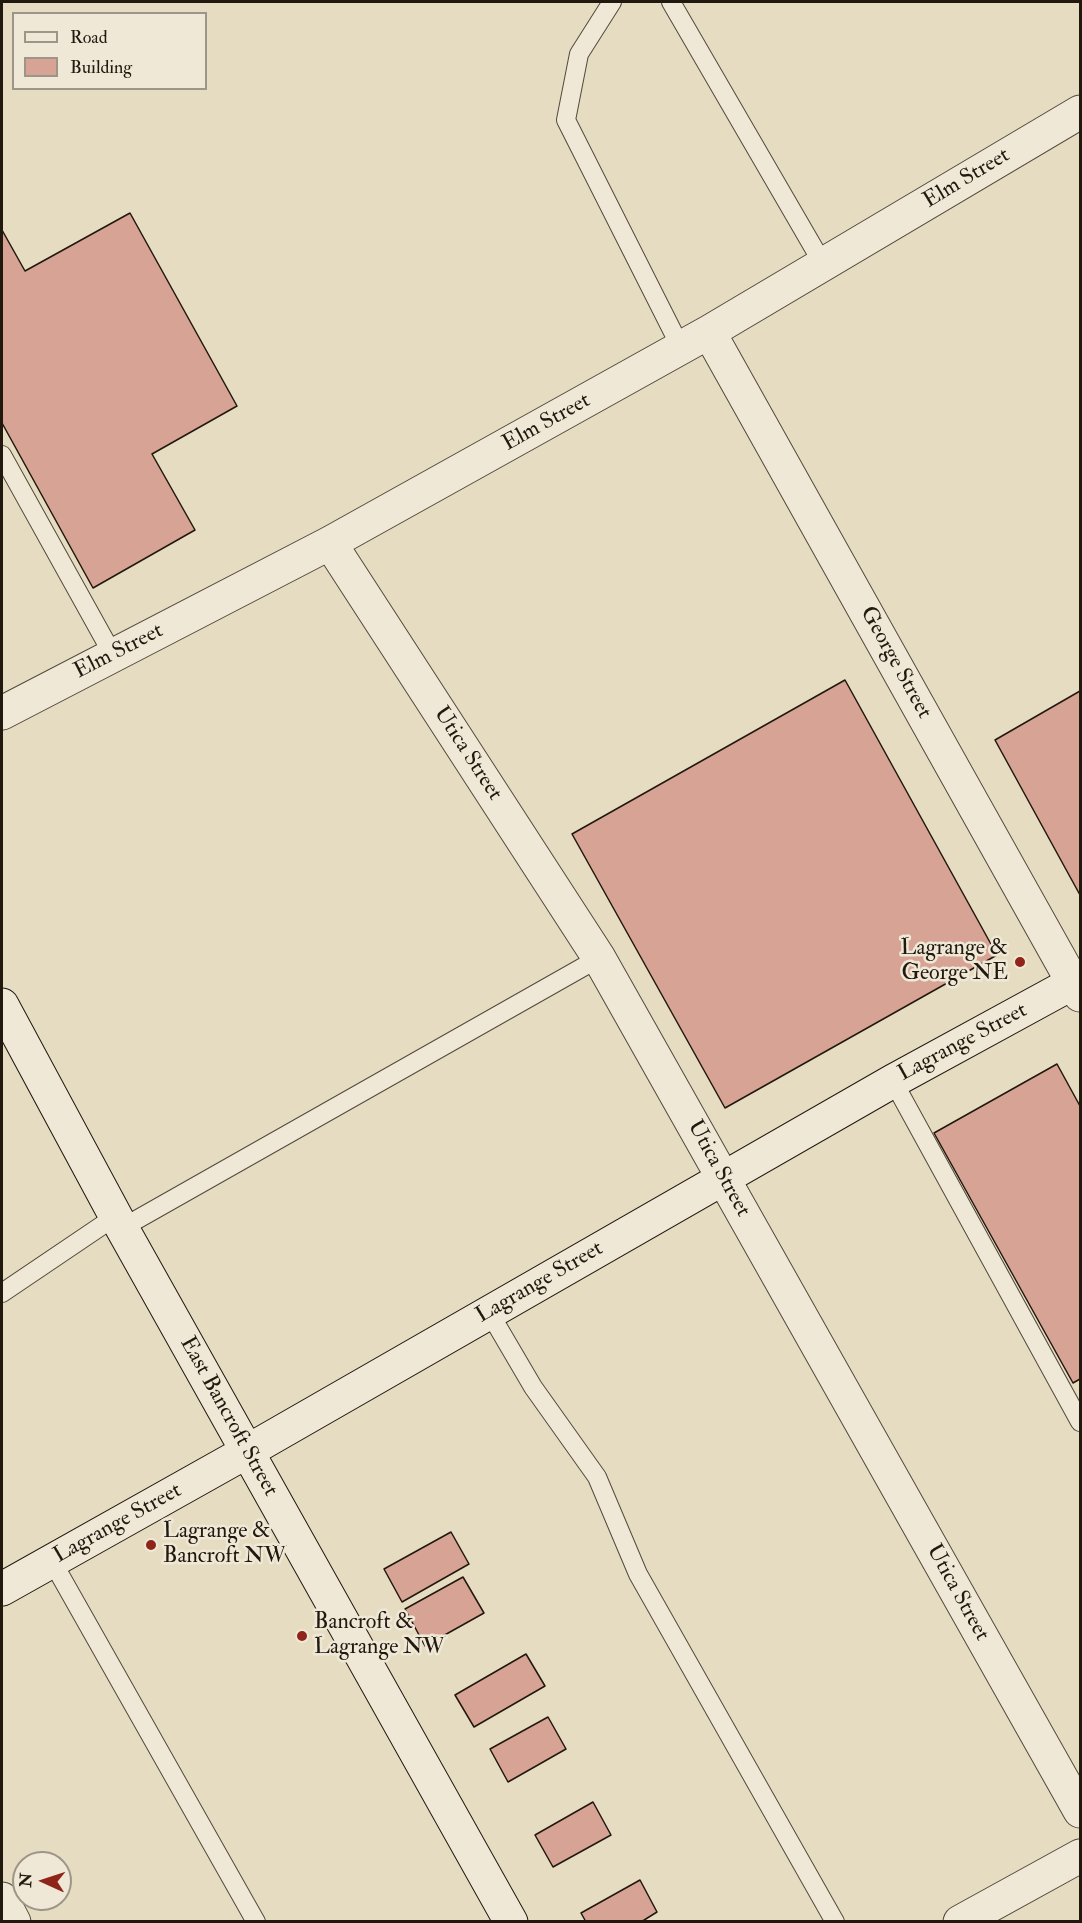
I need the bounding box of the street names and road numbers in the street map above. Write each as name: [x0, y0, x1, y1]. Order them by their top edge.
street label: Elm Street: [919, 143, 1015, 215]
street label: Elm Street: [499, 388, 595, 458]
street label: George Street: [853, 602, 937, 724]
street label: Elm Street: [70, 618, 168, 686]
street label: Utica Street: [427, 702, 507, 806]
street label: Lagrange Street: [894, 998, 1032, 1088]
street label: Utica Street: [681, 1116, 755, 1222]
street label: Lagrange Street: [472, 1236, 608, 1330]
street label: East Bancroft Street: [173, 1333, 283, 1501]
street label: Lagrange Street: [49, 1478, 187, 1570]
street label: Utica Street: [920, 1540, 994, 1646]

